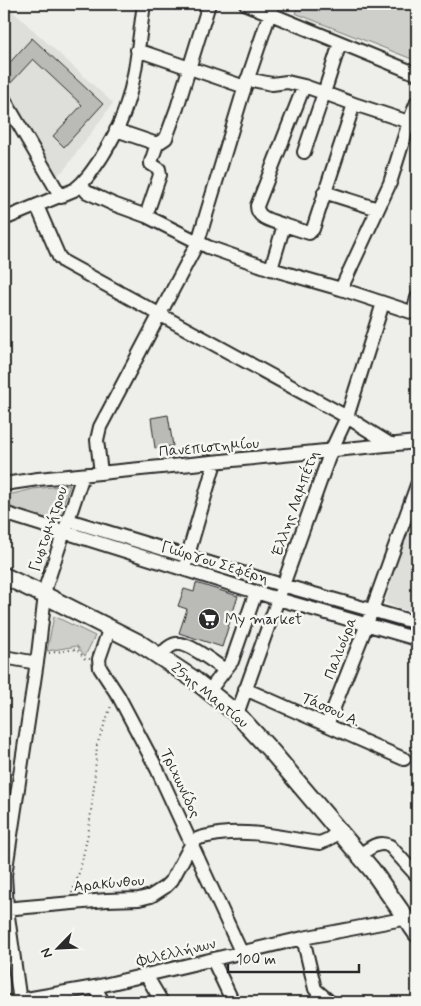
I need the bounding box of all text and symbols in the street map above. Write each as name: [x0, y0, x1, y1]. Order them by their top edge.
street label: Πανεπιστημίου: [158, 434, 260, 462]
street label: Έλλης Λαμπέτη: [268, 447, 324, 559]
street label: Γυφτομήτρου: [25, 484, 73, 575]
street label: Γιώργου Σεφέρη: [158, 537, 271, 589]
supermarket icon: My market: [197, 607, 221, 631]
place label: My market: [225, 610, 302, 630]
street label: Παλιούρα: [320, 614, 362, 682]
street label: 25ης Μαρτίου: [167, 658, 252, 733]
street label: Τάσσου Α.: [298, 688, 363, 732]
street label: Τριχωνίδος: [155, 746, 205, 822]
street label: Αρακύνθου: [73, 871, 146, 897]
north arrow: [32, 924, 82, 974]
street label: Φιλελλήνων: [134, 934, 218, 972]
scale bar: [228, 941, 360, 973]
text: N: [37, 945, 57, 961]
text: 100 m: [236, 950, 276, 970]

